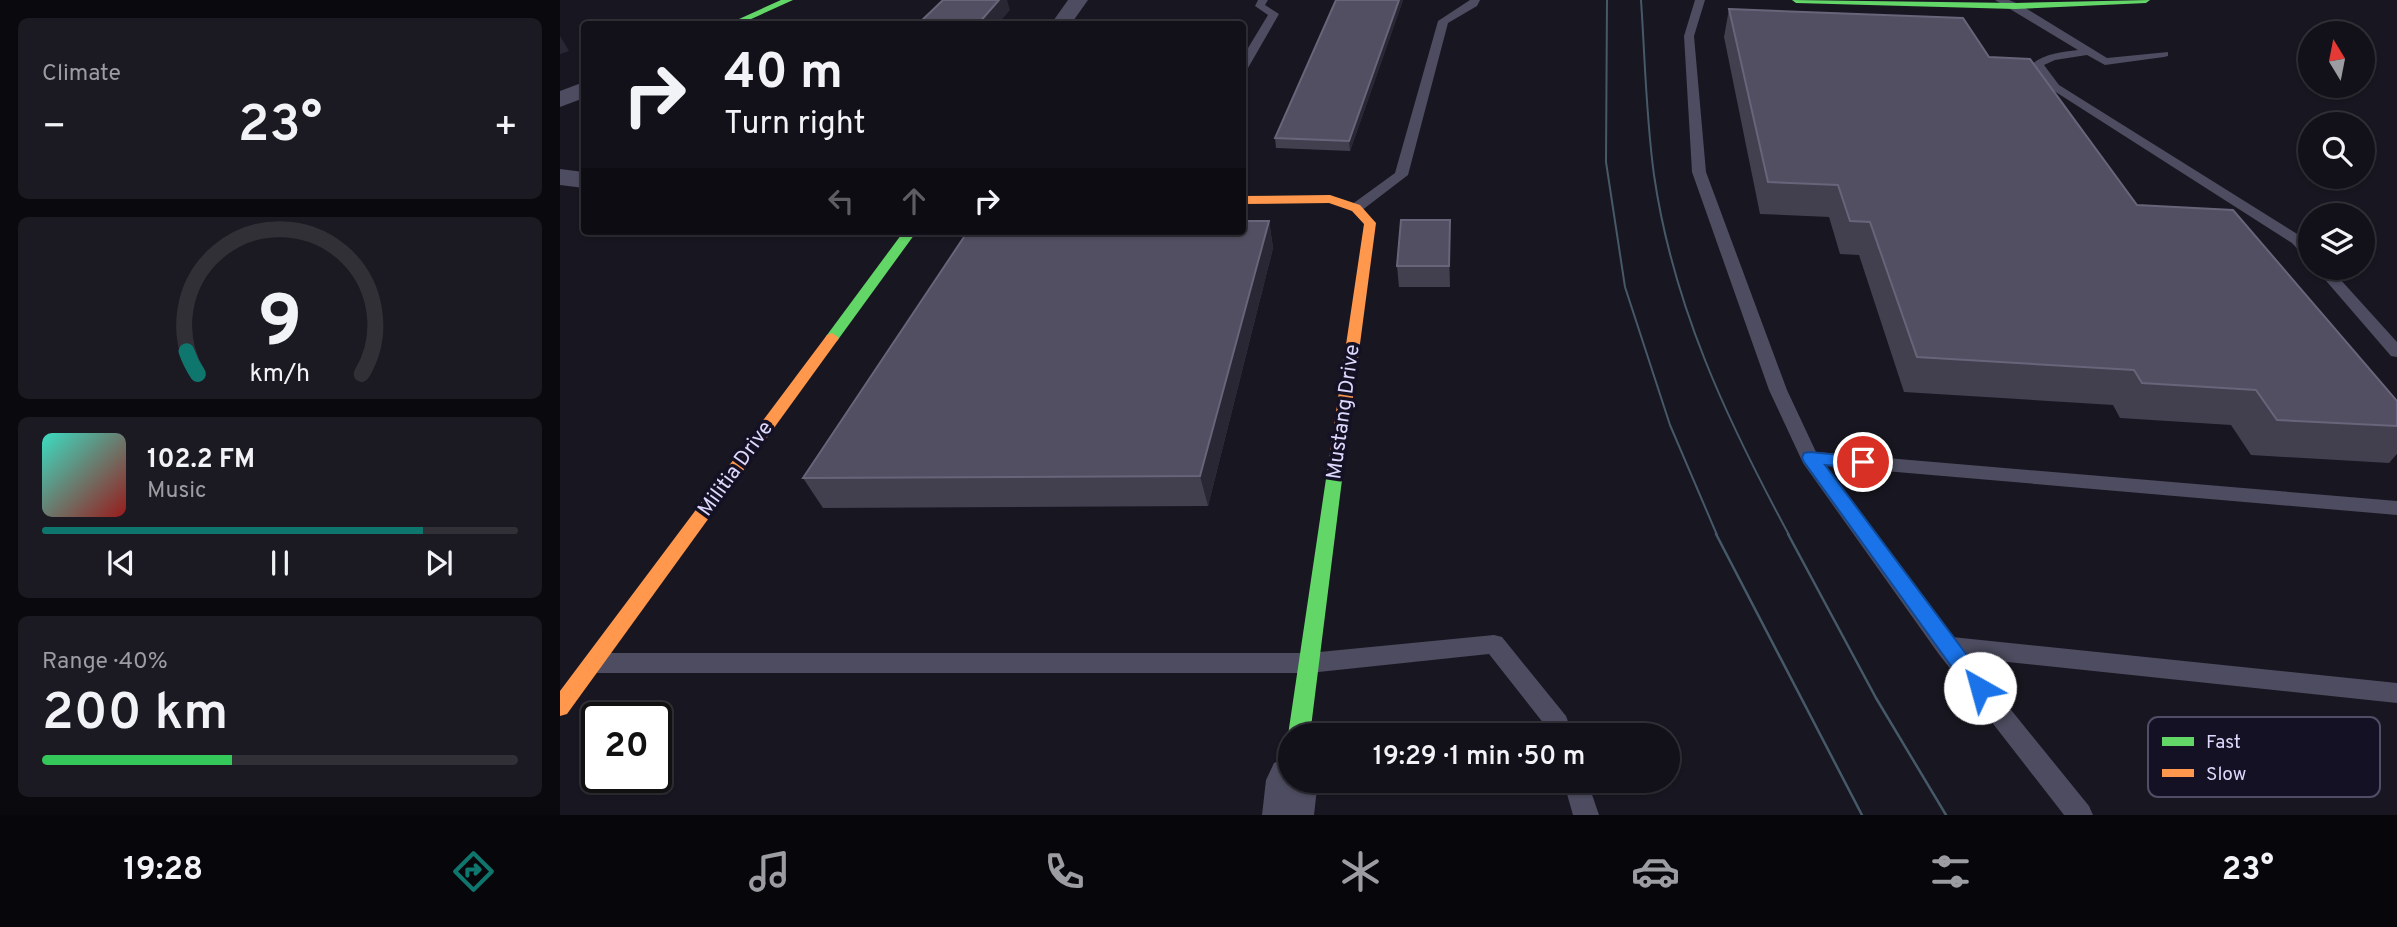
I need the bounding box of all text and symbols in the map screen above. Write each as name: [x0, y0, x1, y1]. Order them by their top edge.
north arrow: [2298, 21, 2375, 98]
map controls: [2298, 21, 2375, 280]
text: 40 m: [724, 44, 843, 106]
icon: right: [609, 49, 700, 140]
text: Climate: [42, 60, 121, 89]
text: 23°: [238, 94, 322, 160]
text: −: [42, 104, 67, 153]
text: +: [493, 104, 518, 153]
text: Turn right: [724, 105, 866, 145]
button: search: [2298, 112, 2375, 189]
icon: left: [822, 182, 860, 220]
icon: ahead: [895, 182, 933, 220]
icon: right: [968, 182, 1006, 220]
button: layers: [2298, 203, 2375, 280]
text: 9: [258, 280, 302, 372]
street label: Mustang Drive: [1321, 343, 1367, 481]
text: km/h: [250, 359, 310, 391]
street label: Militia Drive: [692, 416, 780, 522]
pin: [1833, 432, 1893, 492]
icon: arrive: [1844, 443, 1882, 481]
text: 102.2 FM: [147, 444, 255, 477]
text: Music: [147, 477, 207, 506]
icon: previous: [102, 544, 140, 582]
icon: pause: [261, 544, 299, 582]
icon: next: [420, 544, 458, 582]
text: Range · 40%: [42, 648, 168, 677]
position arrow: [1943, 651, 2017, 725]
text: 200 km: [42, 682, 228, 748]
speed limit sign: 20: [581, 702, 672, 793]
legend: [2148, 717, 2380, 797]
text: Fast: [2206, 731, 2241, 755]
text: 19:29 · 1 min · 50 m: [1373, 741, 1585, 774]
text: Slow: [2206, 763, 2246, 787]
icon: directions: [449, 847, 498, 896]
icon: music: [745, 847, 794, 896]
icon: phone: [1040, 847, 1089, 896]
icon: climate: [1336, 847, 1385, 896]
icon: car: [1631, 847, 1680, 896]
icon: filters: [1926, 847, 1975, 896]
text: 19:28: [123, 851, 203, 891]
text: 23°: [2222, 851, 2274, 891]

